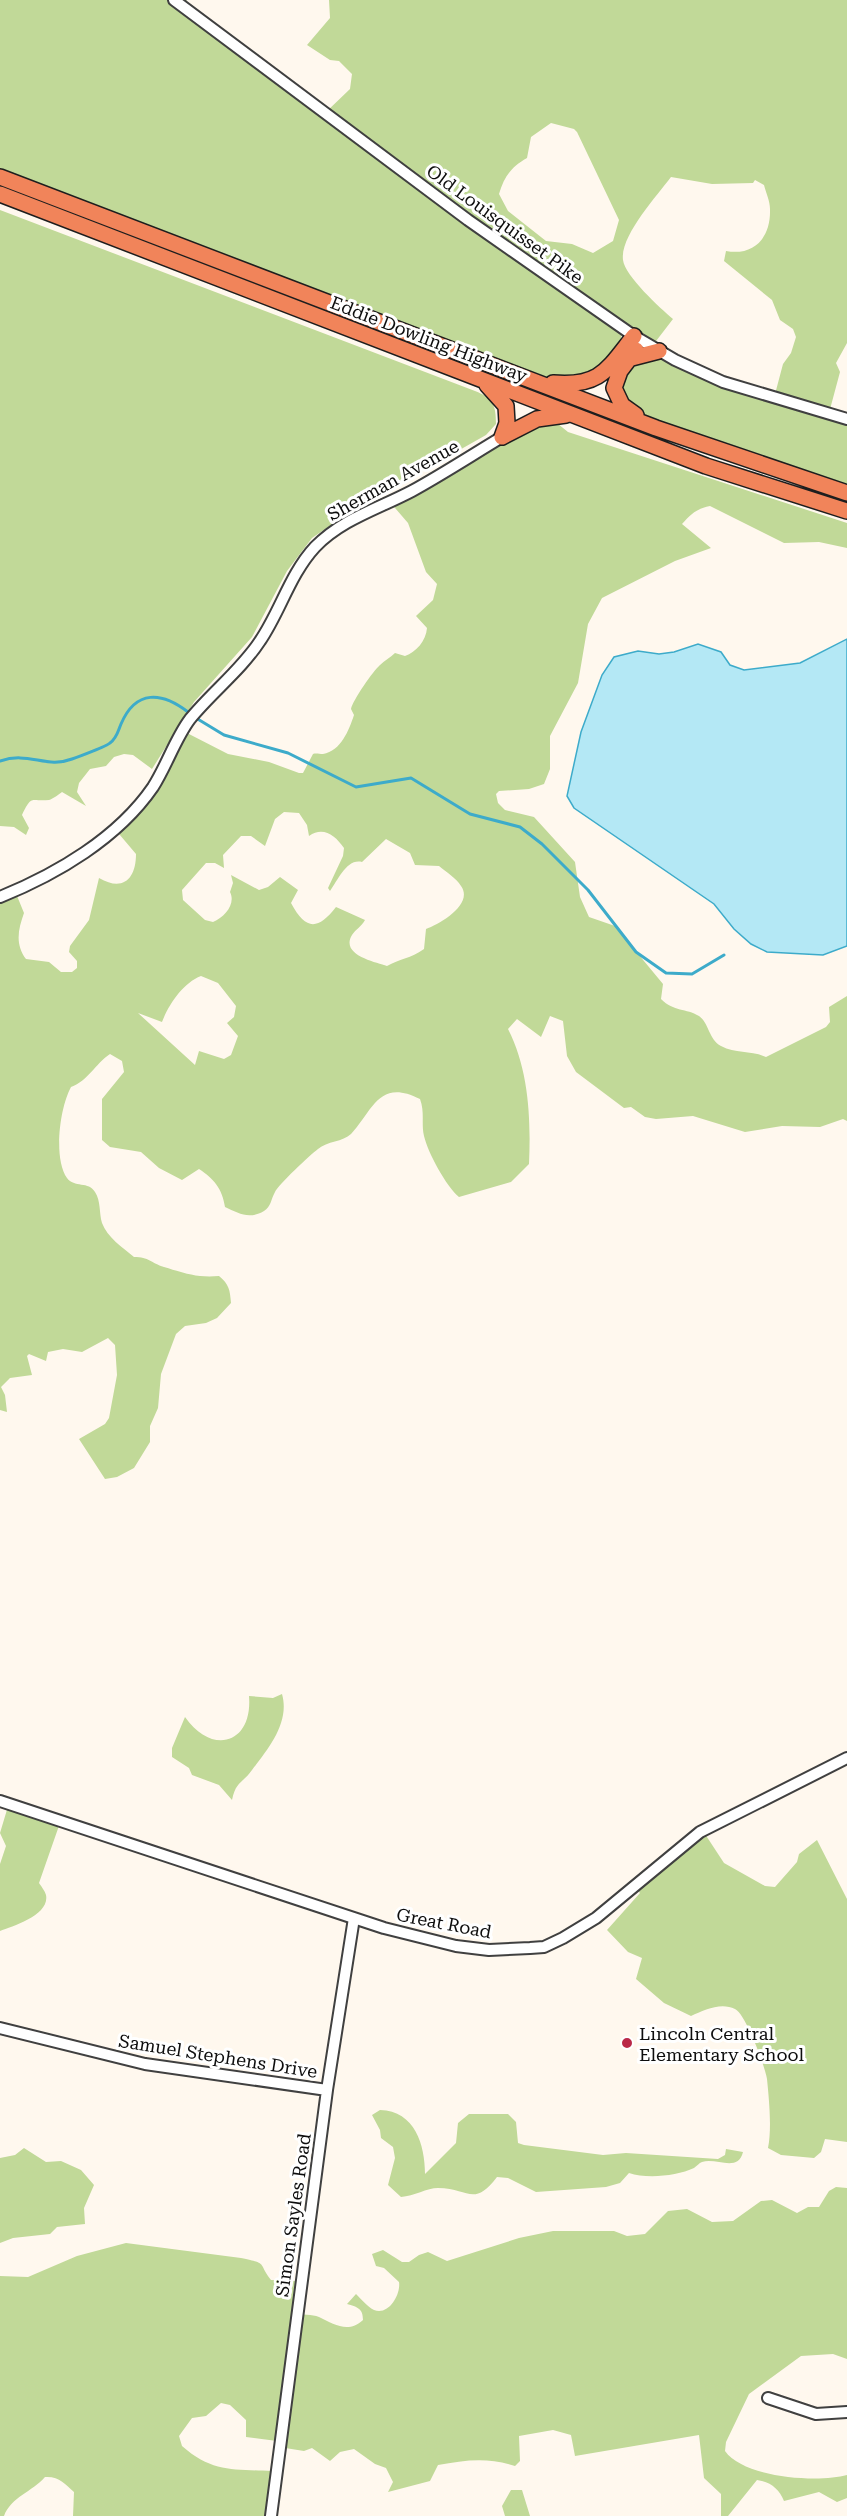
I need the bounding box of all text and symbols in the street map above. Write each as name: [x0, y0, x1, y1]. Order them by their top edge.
street label: Old Louisquisset Pike: [423, 160, 587, 288]
street label: Eddie Dowling Highway: [328, 292, 531, 386]
street label: Sherman Avenue: [324, 435, 462, 525]
street label: Great Road: [395, 1904, 494, 1943]
place label: Lincoln Central Elementary School: [639, 2023, 804, 2065]
street label: Samuel Stephens Drive: [117, 2030, 319, 2082]
marker: Lincoln Central Elementary School: [620, 2036, 634, 2050]
street label: Simon Sayles Road: [271, 2132, 315, 2298]

